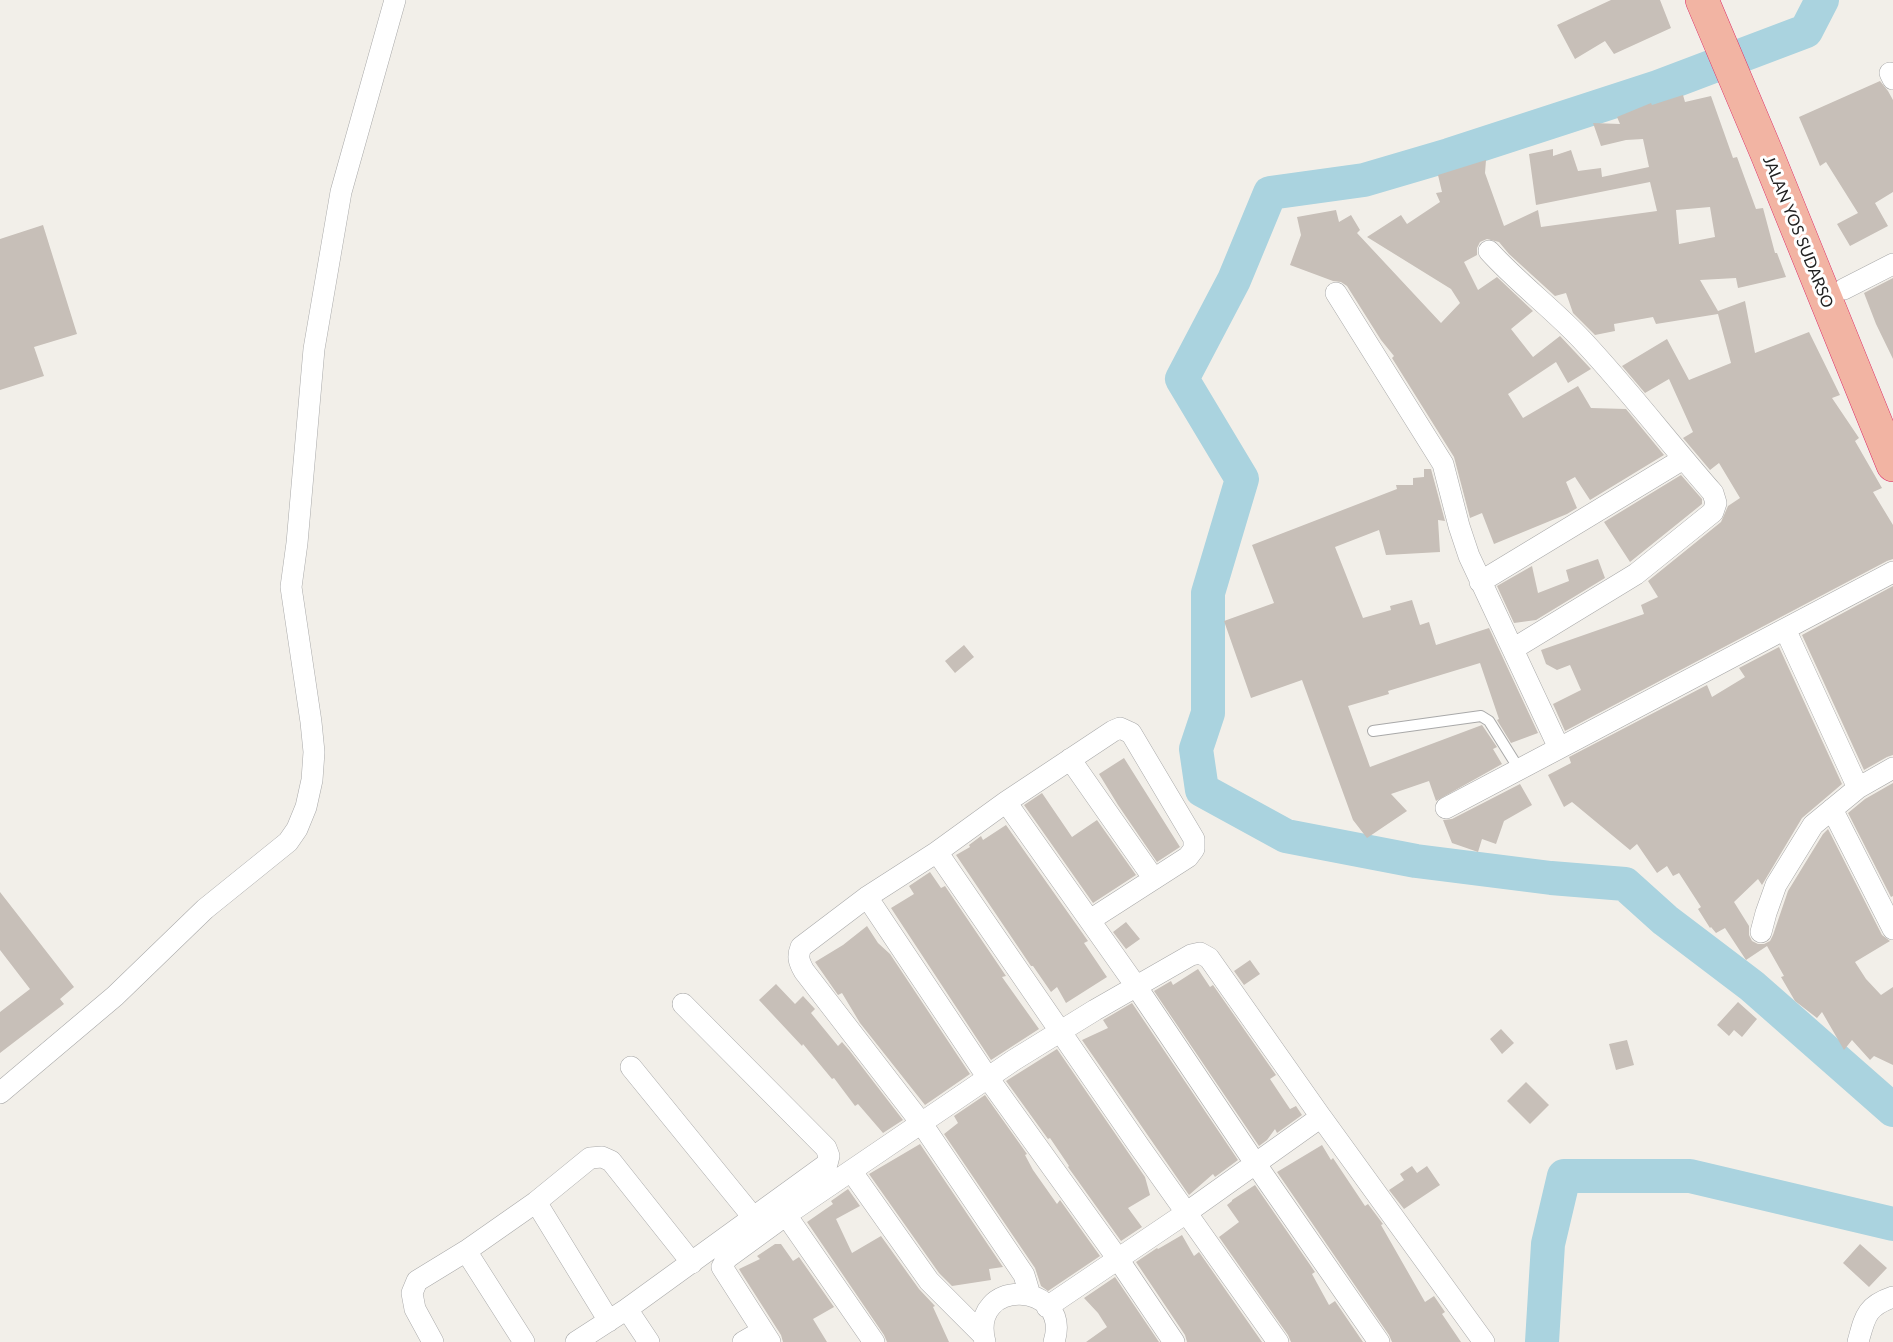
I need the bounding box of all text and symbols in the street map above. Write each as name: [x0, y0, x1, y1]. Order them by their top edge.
street label: JALAN YOS SUDARSO: [1759, 153, 1837, 311]

